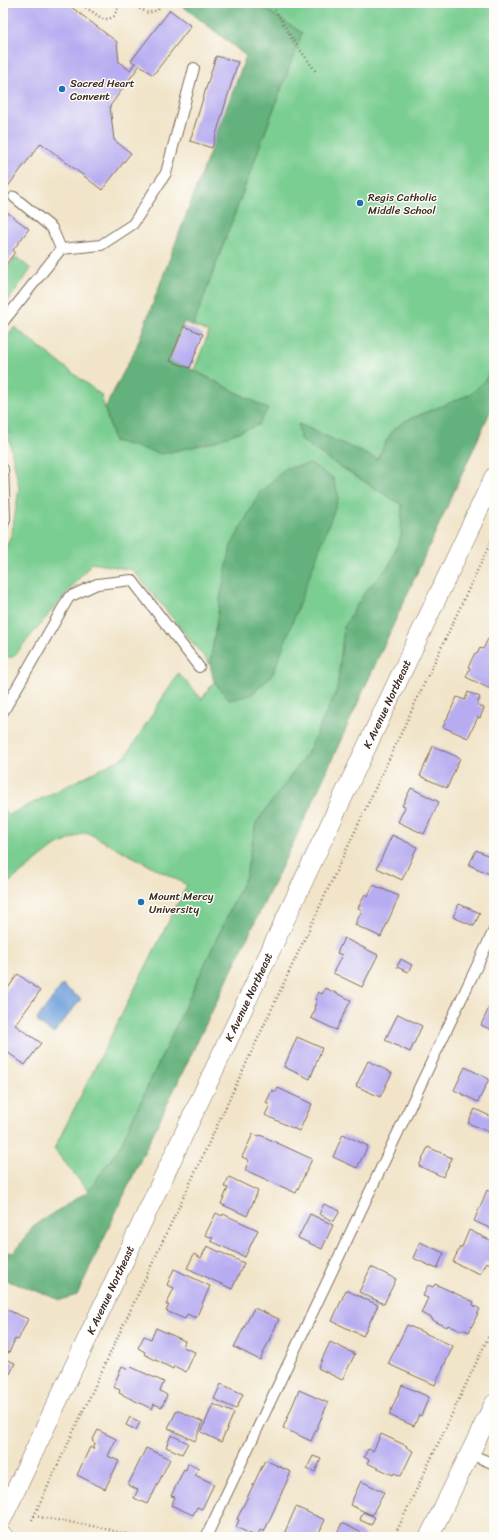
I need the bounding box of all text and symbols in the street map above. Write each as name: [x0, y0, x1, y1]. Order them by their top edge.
place label: Sacred Heart Convent: [70, 74, 135, 106]
marker: Sacred Heart Convent: [57, 84, 67, 94]
place label: Regis Catholic Middle School: [368, 188, 437, 220]
marker: Regis Catholic Middle School: [355, 198, 365, 208]
street label: K Avenue Northeast: [358, 656, 417, 752]
place label: Mount Mercy University: [149, 887, 214, 919]
marker: Mount Mercy University: [136, 897, 146, 907]
street label: K Avenue Northeast: [220, 949, 278, 1045]
street label: K Avenue Northeast: [81, 1242, 140, 1338]

